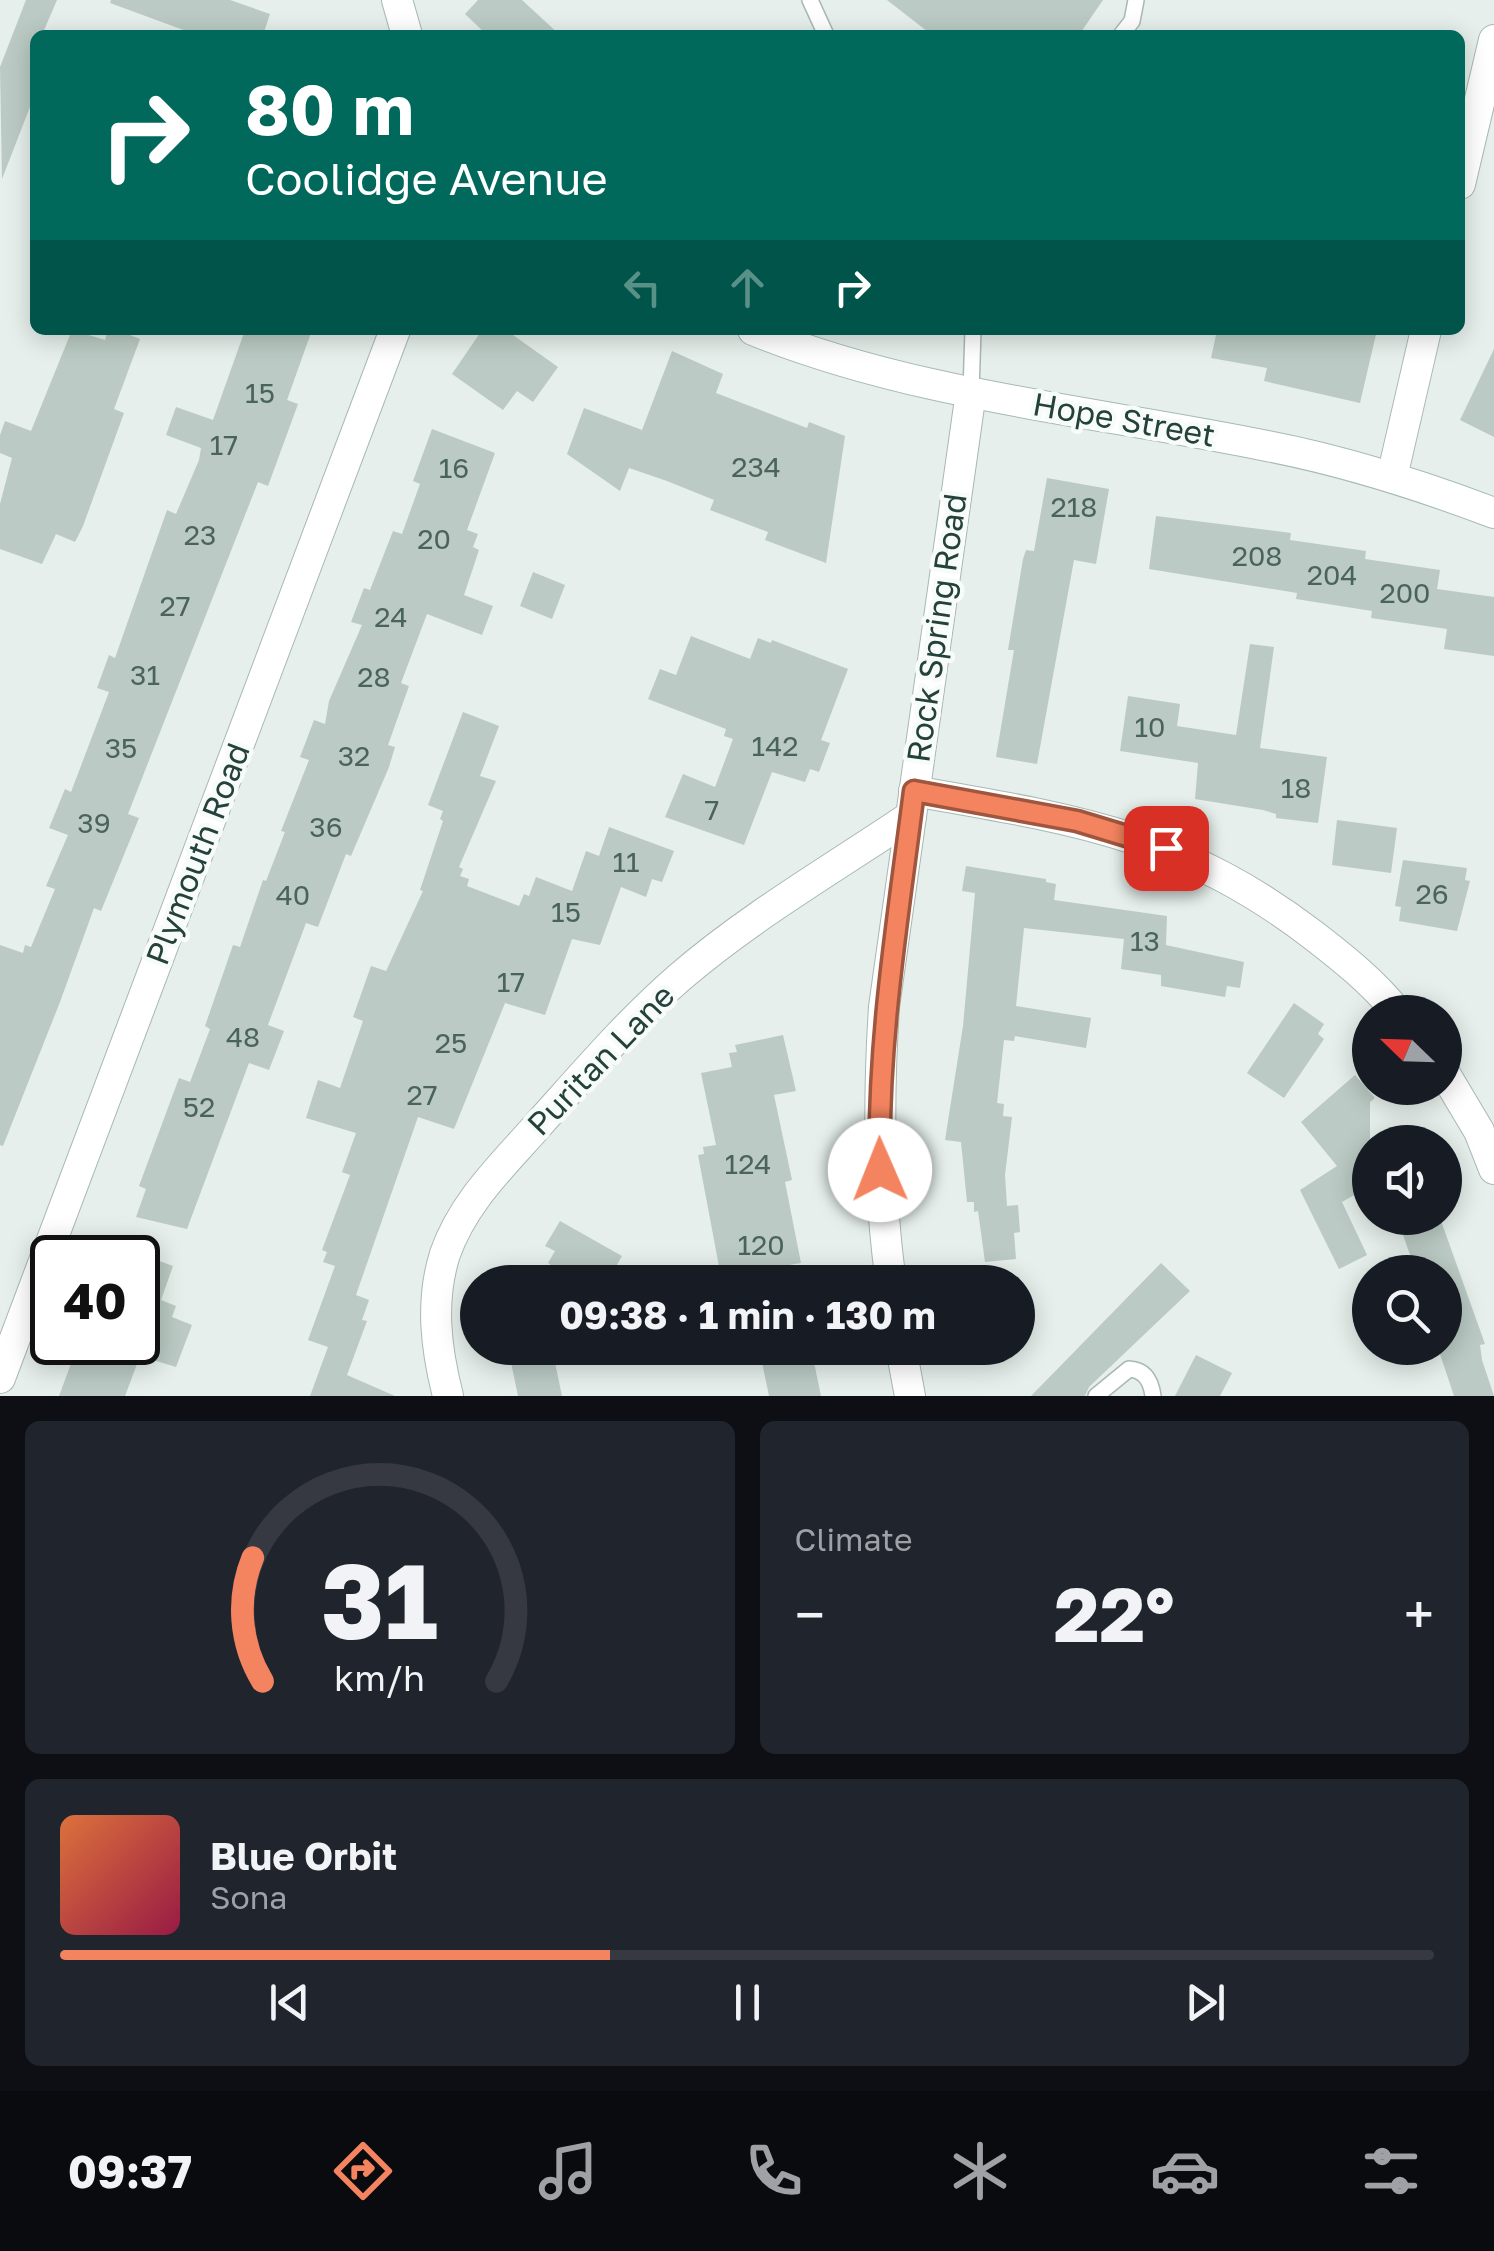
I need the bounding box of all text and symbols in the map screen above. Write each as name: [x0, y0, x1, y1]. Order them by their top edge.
text: 80 m: [245, 66, 414, 150]
icon: right: [80, 70, 210, 200]
text: Coolidge Avenue: [245, 151, 608, 205]
icon: left: [615, 260, 670, 315]
icon: ahead: [720, 260, 775, 315]
icon: right: [825, 260, 880, 315]
house number: 15: [245, 376, 275, 409]
street label: Hope Street: [1030, 384, 1218, 454]
house number: 17: [210, 428, 238, 461]
house number: 234: [731, 450, 781, 483]
house number: 16: [439, 451, 469, 484]
house number: 218: [1051, 490, 1097, 523]
street label: Rock Spring Road: [898, 491, 974, 765]
house number: 23: [184, 518, 216, 551]
house number: 20: [417, 522, 451, 555]
house number: 208: [1232, 539, 1282, 572]
house number: 204: [1307, 558, 1357, 591]
house number: 200: [1380, 576, 1430, 609]
house number: 27: [159, 589, 191, 622]
house number: 24: [374, 600, 408, 633]
house number: 31: [130, 658, 160, 691]
house number: 28: [357, 660, 391, 693]
house number: 10: [1135, 710, 1165, 743]
house number: 142: [752, 729, 798, 762]
house number: 35: [105, 731, 137, 764]
street label: Plymouth Road: [137, 737, 257, 970]
house number: 32: [338, 739, 370, 772]
house number: 18: [1281, 771, 1311, 804]
house number: 7: [705, 793, 719, 826]
house number: 39: [77, 806, 111, 839]
pin: [1124, 806, 1209, 891]
house number: 36: [309, 810, 343, 843]
icon: arrive: [1139, 821, 1194, 876]
house number: 11: [612, 845, 640, 878]
house number: 26: [1415, 877, 1449, 910]
house number: 40: [276, 878, 310, 911]
house number: 15: [551, 895, 581, 928]
house number: 13: [1130, 924, 1160, 957]
house number: 17: [497, 965, 525, 998]
street label: Puritan Lane: [519, 976, 682, 1143]
north arrow: [1352, 995, 1462, 1105]
map controls: [1352, 995, 1462, 1365]
house number: 48: [226, 1020, 260, 1053]
house number: 25: [435, 1026, 467, 1059]
house number: 27: [406, 1078, 438, 1111]
house number: 52: [183, 1090, 215, 1123]
position arrow: [828, 1118, 932, 1222]
button: sound: [1352, 1125, 1462, 1235]
house number: 124: [725, 1147, 771, 1180]
house number: 120: [737, 1228, 785, 1261]
speed limit sign: 40: [30, 1235, 160, 1365]
button: search: [1352, 1255, 1462, 1365]
text: 09:38 · 1 min · 130 m: [559, 1292, 936, 1337]
text: Climate: [795, 1520, 913, 1558]
text: 31: [321, 1537, 438, 1662]
text: 22°: [1054, 1568, 1175, 1659]
text: −: [795, 1581, 825, 1647]
text: +: [1404, 1581, 1434, 1647]
text: km/h: [334, 1656, 425, 1699]
text: Blue Orbit: [210, 1833, 397, 1878]
text: Sona: [210, 1878, 287, 1916]
icon: previous: [262, 1975, 317, 2030]
icon: pause: [720, 1975, 775, 2030]
icon: next: [1178, 1975, 1233, 2030]
icon: directions: [328, 2136, 398, 2206]
icon: music: [533, 2136, 603, 2206]
icon: phone: [739, 2136, 809, 2206]
icon: climate: [945, 2136, 1015, 2206]
icon: car: [1150, 2136, 1220, 2206]
icon: filters: [1356, 2136, 1426, 2206]
text: 09:37: [68, 2144, 192, 2198]

